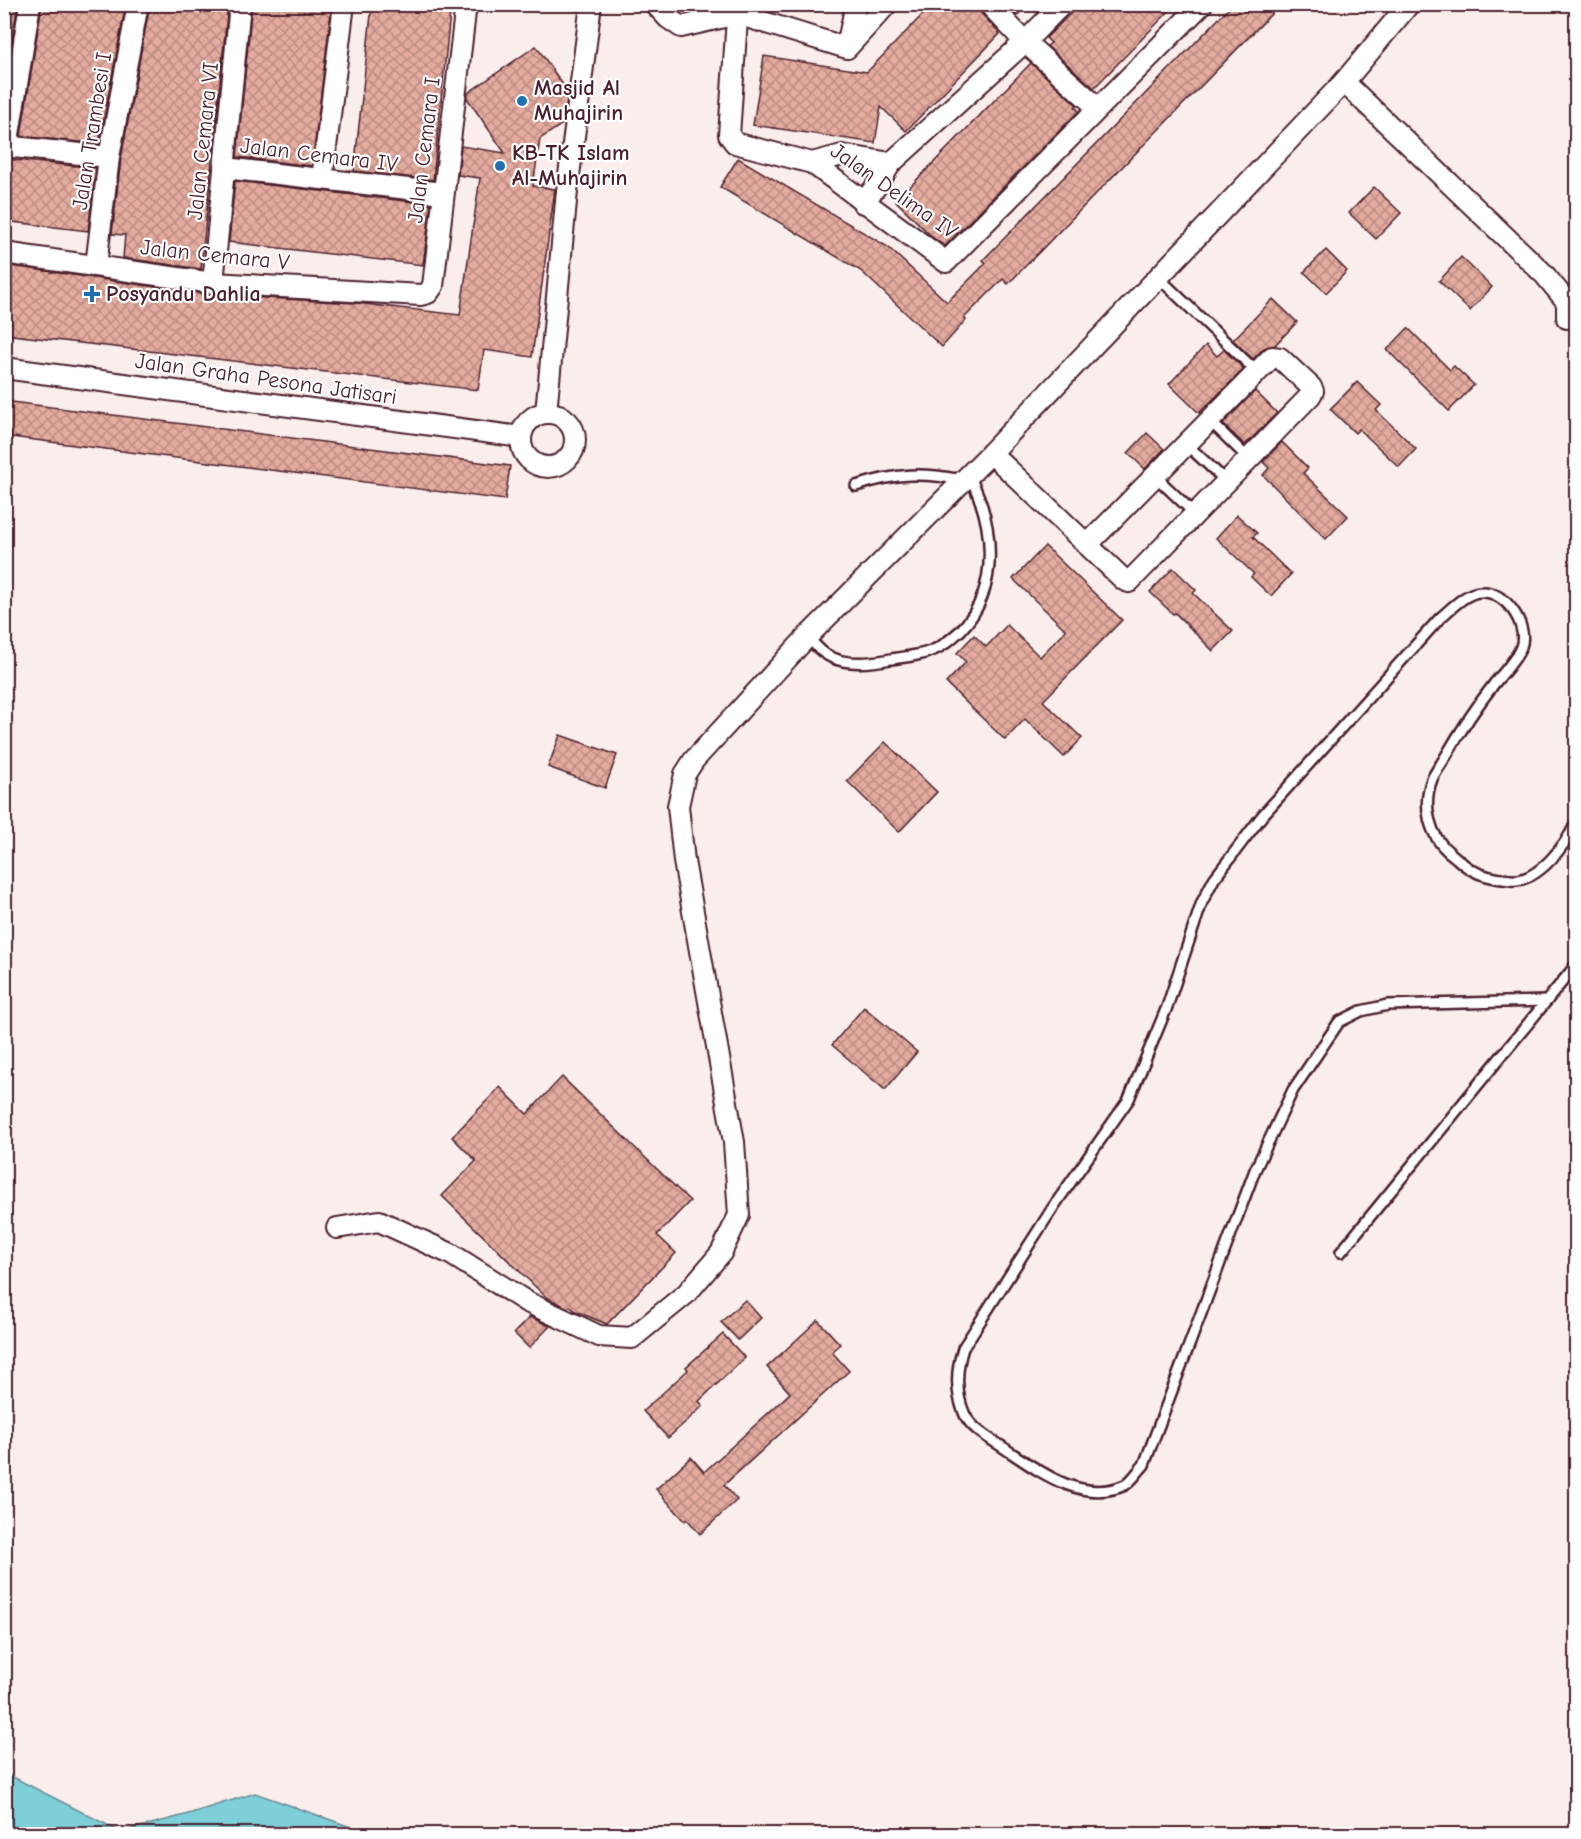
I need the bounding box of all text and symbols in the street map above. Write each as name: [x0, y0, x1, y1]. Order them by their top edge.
street label: Jalan Trambesi I: [67, 50, 117, 212]
street label: Jalan Cemara VI: [182, 61, 224, 221]
place label: Masjid Al Muhajirin: [534, 75, 623, 126]
street label: Jalan Cemara I: [402, 76, 446, 224]
marker: Masjid Al Muhajirin: [515, 94, 529, 108]
street label: Jalan Cemara IV: [239, 132, 399, 178]
street label: Jalan Delima IV: [825, 138, 963, 245]
place label: KB-TK Islam Al-Muhajirin: [512, 140, 629, 191]
marker: KB-TK Islam Al-Muhajirin: [493, 159, 507, 173]
street label: Jalan Cemara V: [139, 234, 291, 276]
place label: Posyandu Dahlia: [106, 281, 261, 307]
marker: Posyandu Dahlia: [83, 285, 101, 303]
street label: Jalan Graha Pesona Jatisari: [134, 348, 398, 410]

